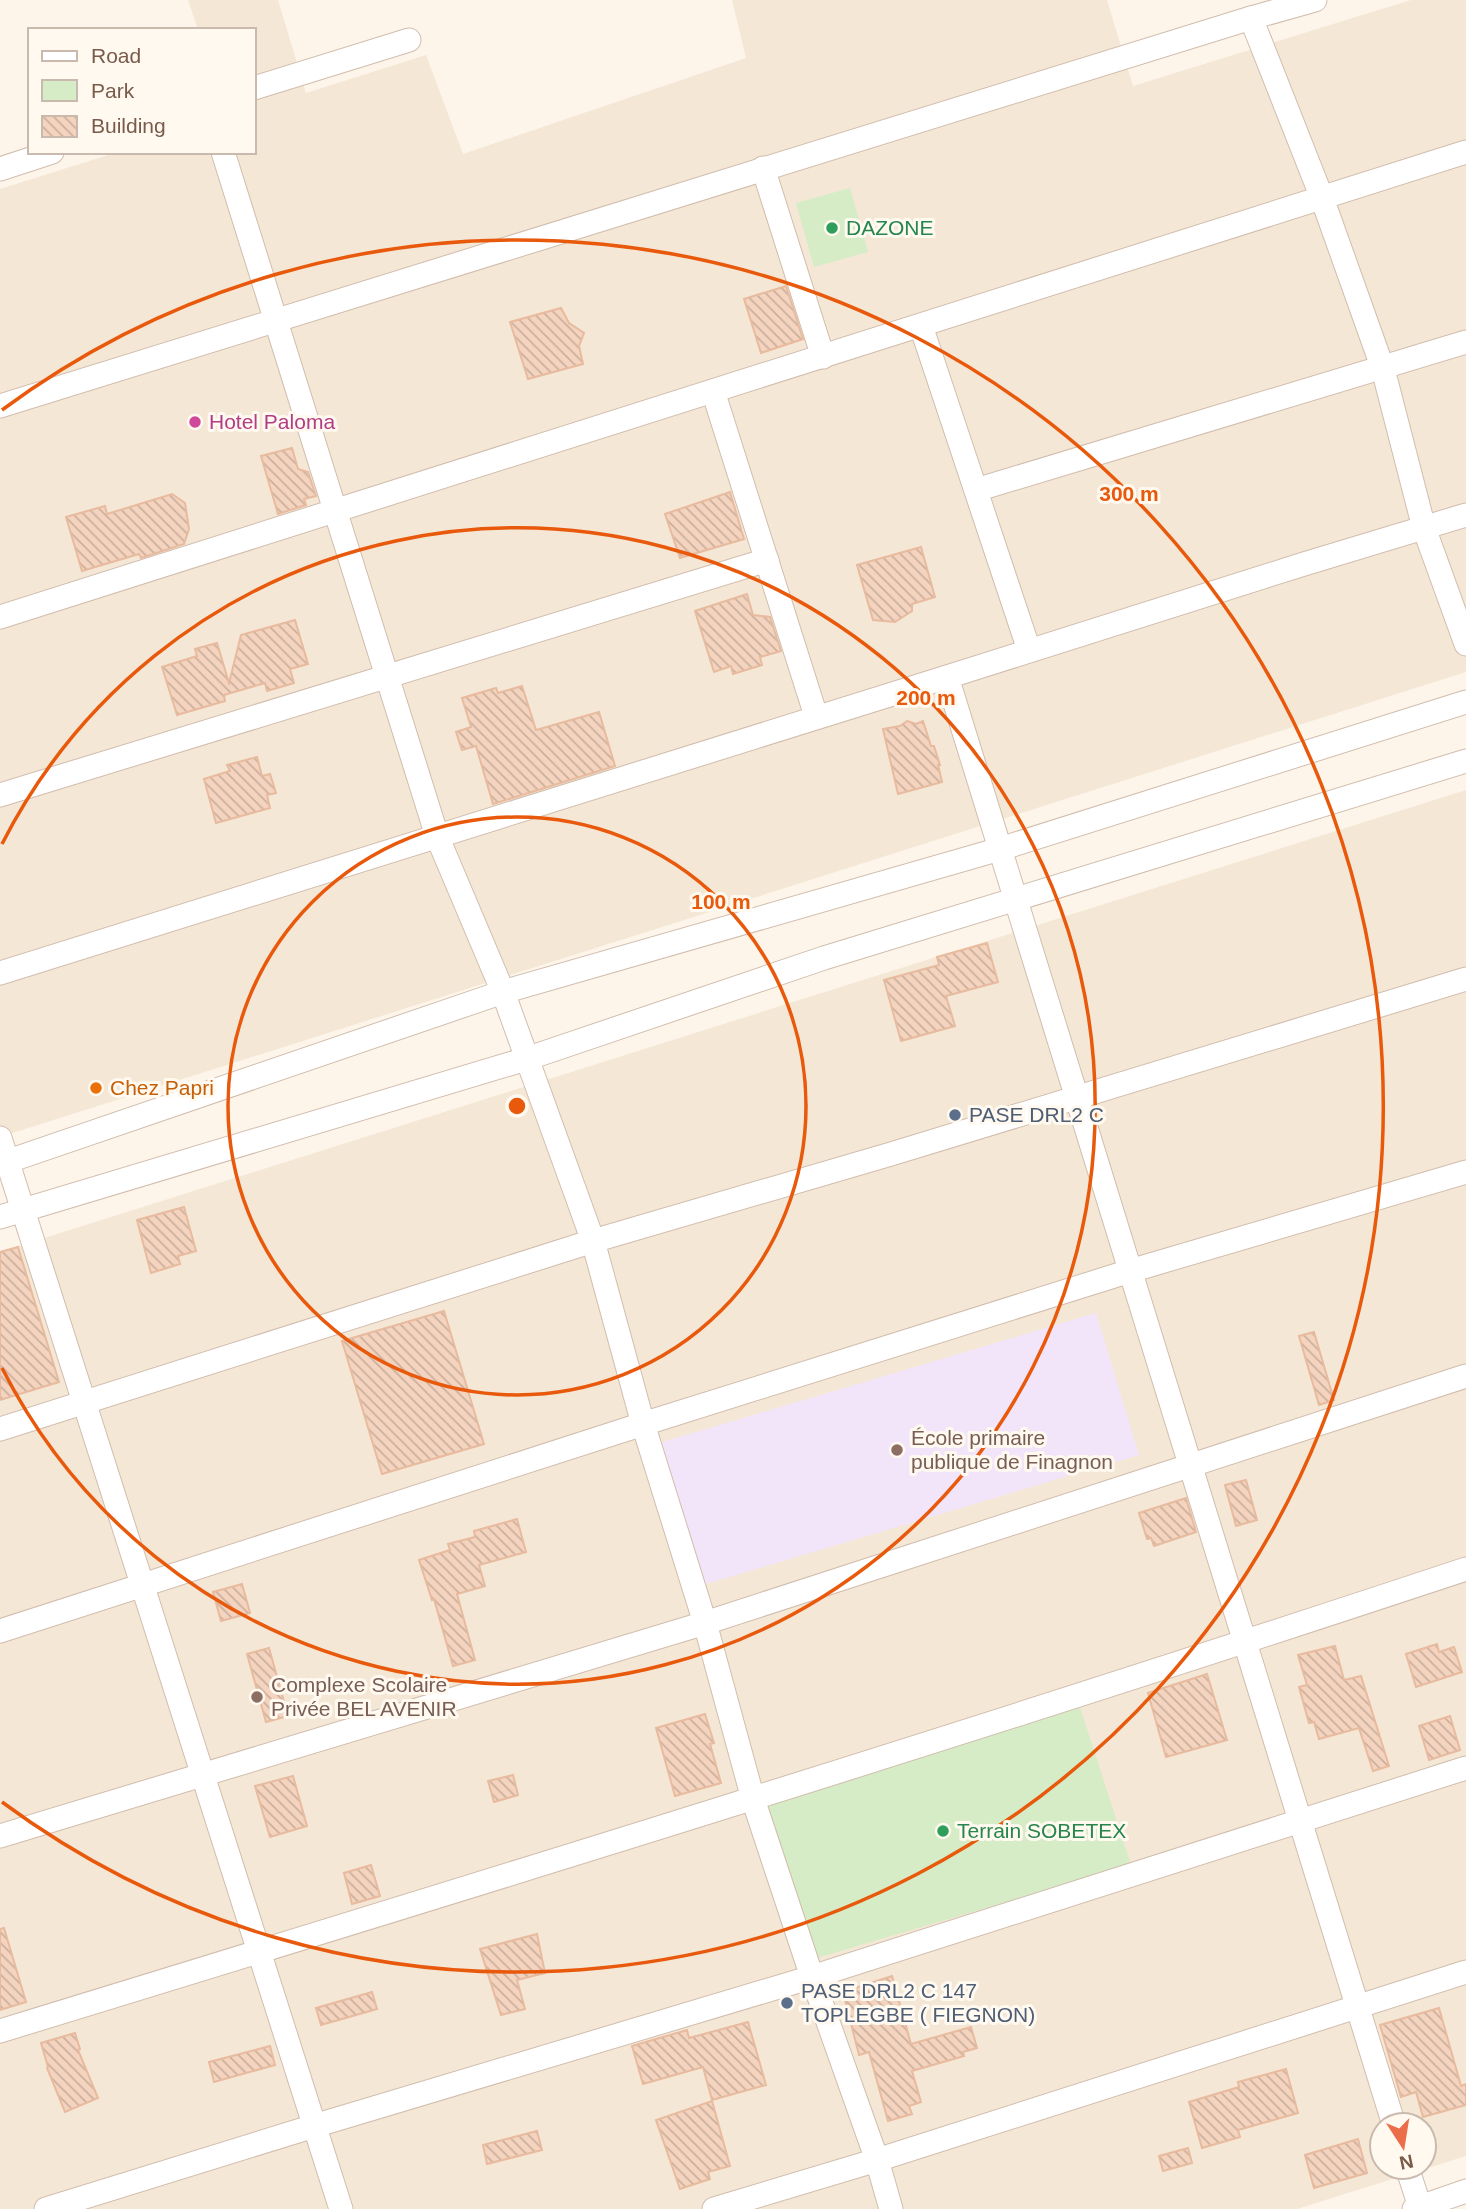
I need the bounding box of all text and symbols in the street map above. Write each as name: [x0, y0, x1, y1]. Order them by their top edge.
legend: [28, 28, 256, 154]
text: Road: [91, 44, 141, 67]
text: Park: [91, 79, 135, 102]
text: Building: [91, 114, 166, 137]
place label: DAZONE: [846, 216, 934, 239]
marker: DAZONE: [824, 220, 840, 236]
place label: Hotel Paloma: [209, 410, 335, 433]
marker: Hotel Paloma: [187, 414, 203, 430]
text: 300 m: [1099, 482, 1159, 505]
text: 200 m: [896, 686, 956, 709]
text: 100 m: [691, 890, 751, 913]
place label: Chez Papri: [110, 1076, 214, 1099]
marker: Chez Papri: [88, 1080, 104, 1096]
centre of rings: [505, 1094, 529, 1118]
place label: PASE DRL2 C: [969, 1103, 1104, 1126]
marker: PASE DRL2 C: [947, 1107, 963, 1123]
place label: École primaire publique de Finagnon: [911, 1426, 1113, 1473]
marker: École primaire publique de Finagnon: [889, 1442, 905, 1458]
place label: Complexe Scolaire Privée BEL AVENIR: [271, 1673, 457, 1720]
marker: Complexe Scolaire Privée BEL AVENIR: [249, 1689, 265, 1705]
place label: Terrain SOBETEX: [957, 1819, 1126, 1842]
marker: Terrain SOBETEX: [935, 1823, 951, 1839]
place label: PASE DRL2 C 147 TOPLEGBE ( FIEGNON): [801, 1979, 1035, 2026]
marker: PASE DRL2 C 147 TOPLEGBE ( FIEGNON): [779, 1995, 795, 2011]
north arrow: [1368, 2111, 1438, 2181]
text: N: [1398, 2150, 1415, 2174]

